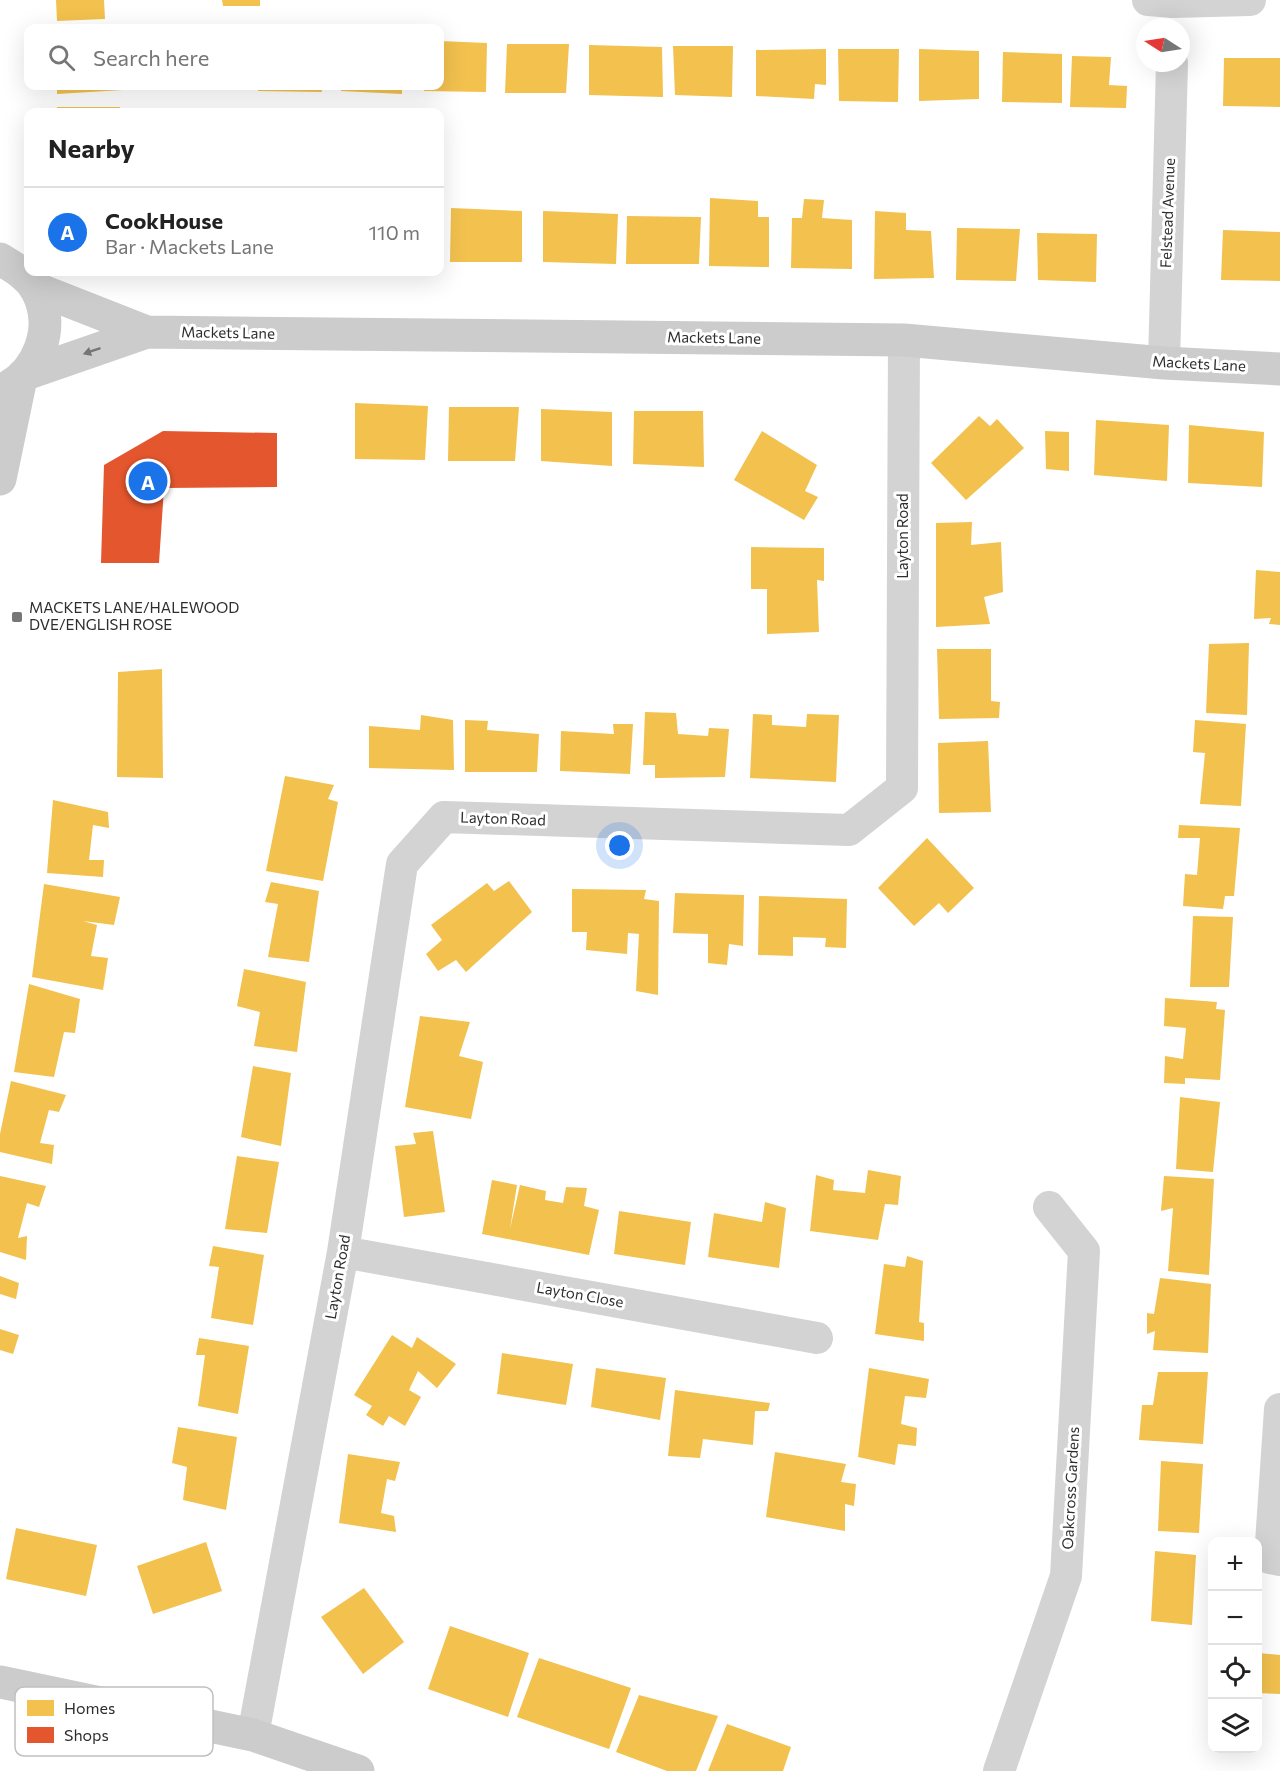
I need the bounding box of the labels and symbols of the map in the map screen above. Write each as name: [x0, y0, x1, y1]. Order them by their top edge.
north arrow: [1136, 18, 1190, 72]
street label: Felstead Avenue: [1156, 158, 1178, 268]
street label: Mackets Lane: [181, 322, 275, 342]
street label: Mackets Lane: [667, 327, 761, 347]
one-way arrow: [83, 346, 101, 356]
street label: Mackets Lane: [1152, 352, 1246, 374]
pin: A: [128, 458, 168, 504]
street label: Layton Road: [893, 493, 911, 579]
place label: MACKETS LANE/HALEWOOD DVE/ENGLISH ROSE: [29, 598, 239, 633]
marker: MACKETS LANE/HALEWOOD DVE/ENGLISH ROSE: [10, 610, 24, 624]
street label: Layton Road: [460, 808, 546, 828]
your location: [605, 831, 634, 860]
street label: Layton Road: [321, 1233, 353, 1321]
street label: Layton Close: [535, 1277, 625, 1311]
street label: Oakcross Gardens: [1058, 1426, 1082, 1550]
legend: [15, 1687, 213, 1756]
text: Homes: [64, 1698, 115, 1717]
text: Shops: [64, 1725, 109, 1744]

